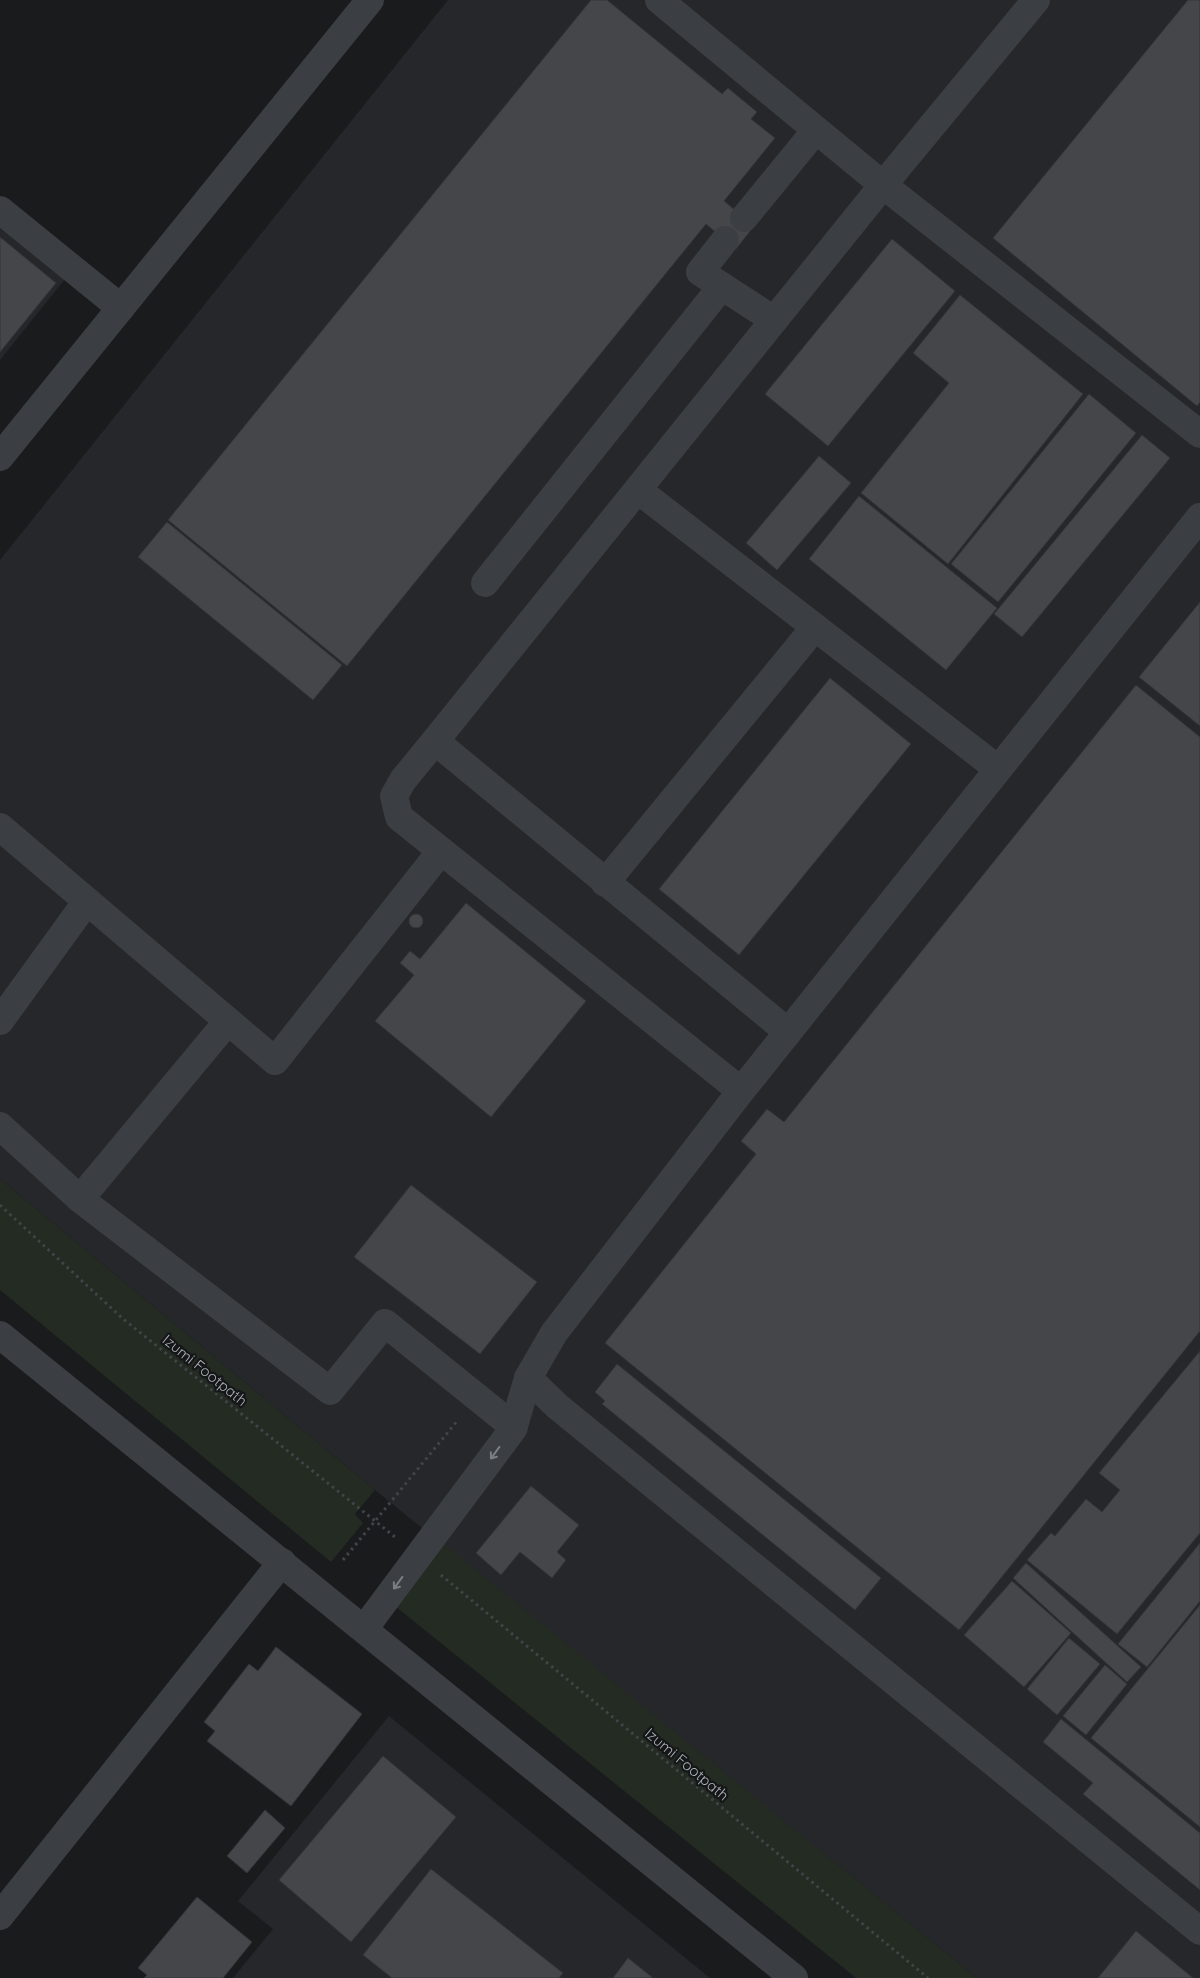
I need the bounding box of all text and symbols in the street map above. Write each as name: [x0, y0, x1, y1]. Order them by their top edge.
street label: Izumi Footpath: [159, 1330, 251, 1410]
one-way arrow: [490, 1446, 500, 1460]
one-way arrow: [393, 1576, 403, 1590]
street label: Izumi Footpath: [641, 1723, 733, 1805]

